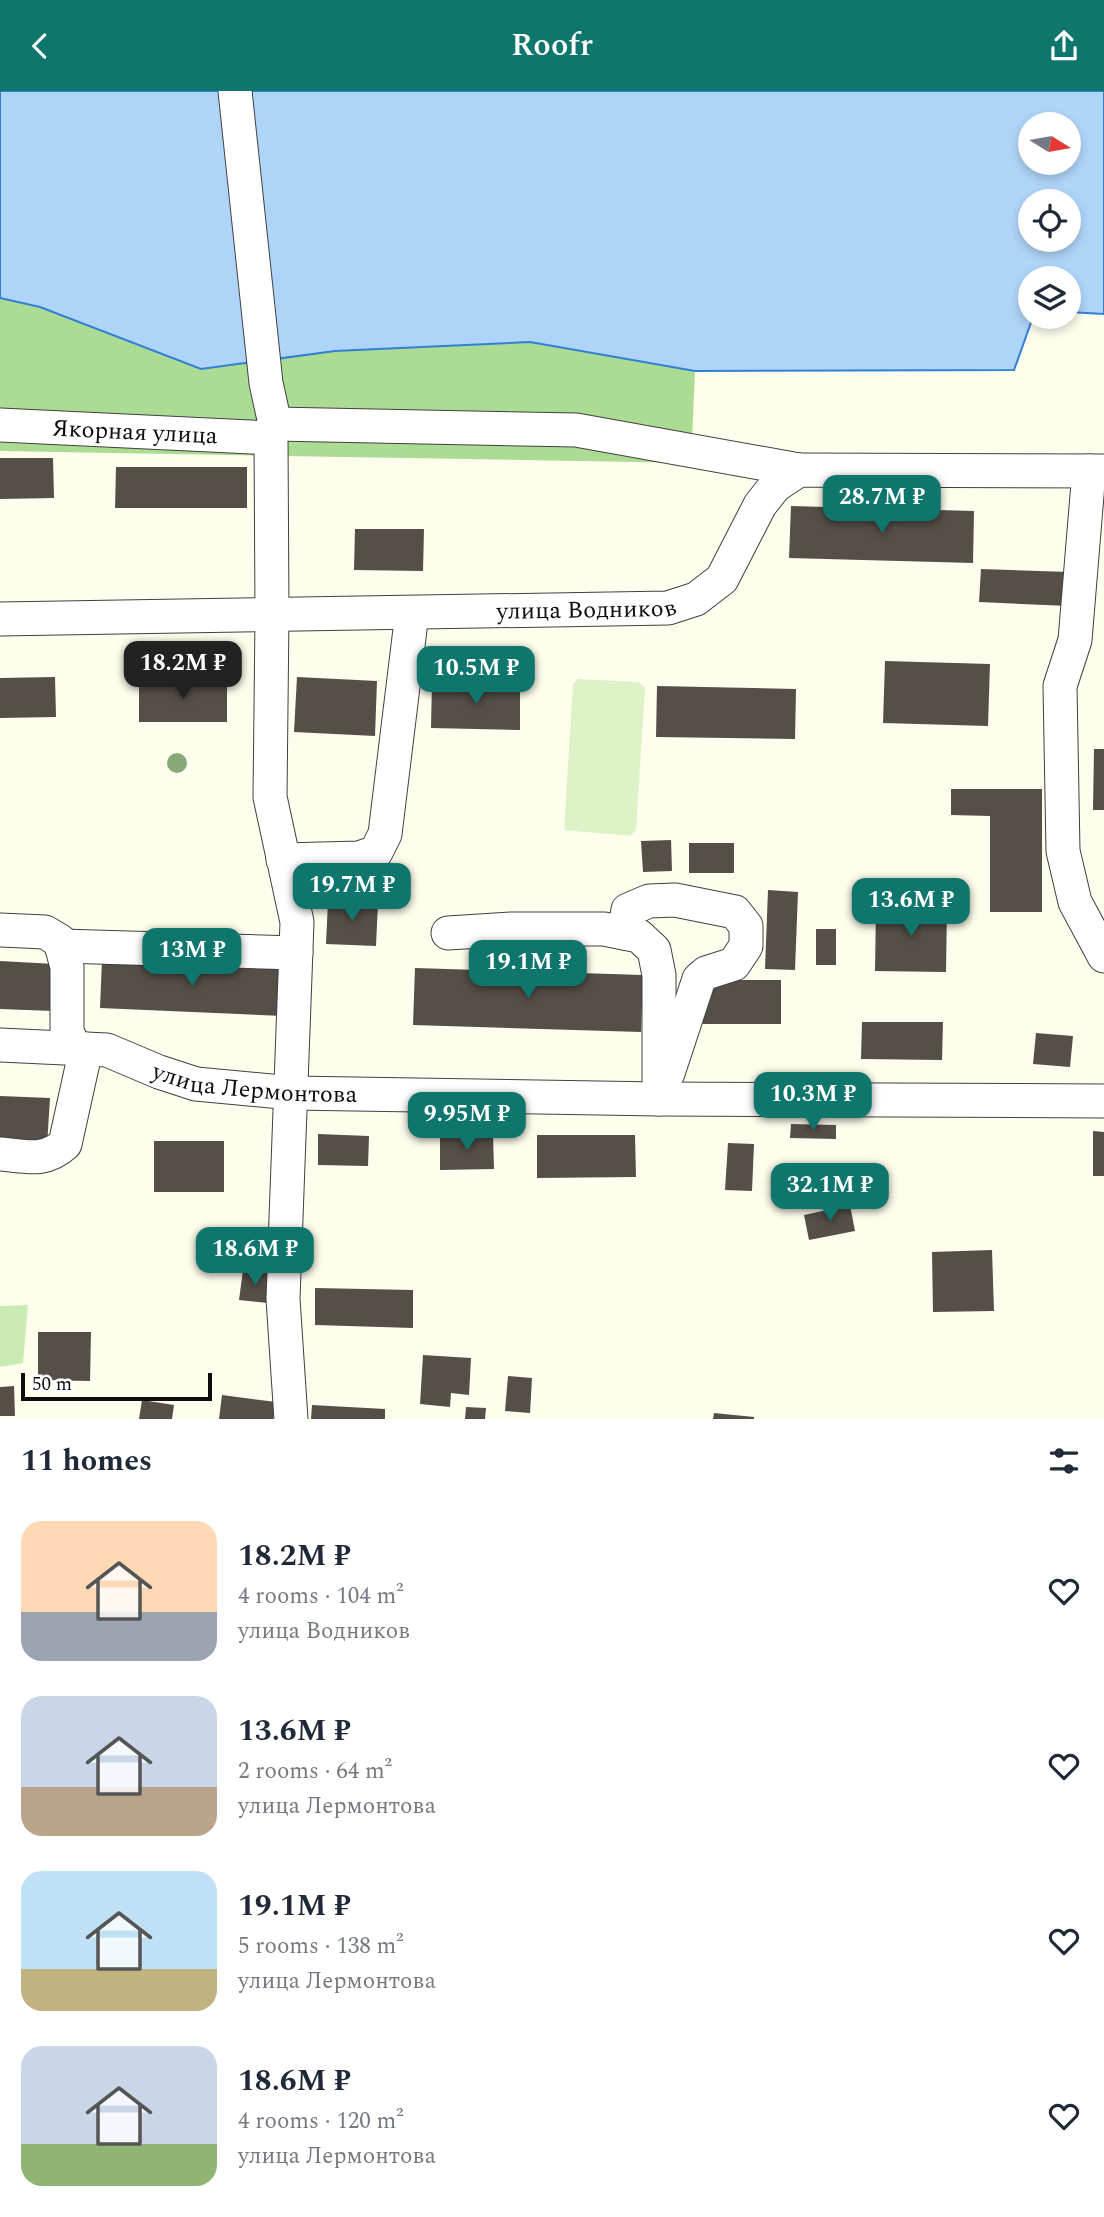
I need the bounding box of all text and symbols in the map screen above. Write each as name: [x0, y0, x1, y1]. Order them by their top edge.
text: Roofr: [511, 21, 593, 70]
icon: back: [21, 27, 59, 65]
icon: share: [1045, 27, 1083, 65]
north arrow: [1018, 112, 1082, 175]
map controls: [1018, 112, 1081, 329]
button: locate: [1018, 189, 1081, 252]
button: layers: [1018, 266, 1081, 329]
street label: Якорная улица: [51, 411, 219, 454]
pin: 28.7M ₽: [817, 475, 947, 535]
text: 28.7M ₽: [839, 480, 925, 515]
street label: улица Водников: [495, 590, 681, 630]
pin: 18.2M ₽: [118, 641, 248, 701]
text: 18.2M ₽: [140, 646, 226, 681]
pin: 10.5M ₽: [411, 647, 541, 706]
text: 10.5M ₽: [433, 651, 519, 686]
pin: 19.7M ₽: [287, 863, 417, 923]
text: 19.7M ₽: [309, 868, 395, 903]
pin: 13.6M ₽: [846, 879, 976, 938]
text: 13.6M ₽: [868, 883, 954, 918]
pin: 13M ₽: [143, 929, 241, 988]
text: 13M ₽: [158, 933, 226, 968]
pin: 19.1M ₽: [463, 941, 593, 1000]
text: 19.1M ₽: [485, 945, 571, 980]
street label: улица Лермонтова: [145, 1054, 358, 1113]
pin: 10.3M ₽: [748, 1073, 878, 1132]
text: 10.3M ₽: [770, 1077, 856, 1112]
pin: 9.95M ₽: [402, 1093, 532, 1152]
text: 9.95M ₽: [424, 1097, 510, 1132]
pin: 32.1M ₽: [765, 1163, 895, 1223]
text: 32.1M ₽: [787, 1168, 873, 1203]
pin: 18.6M ₽: [190, 1227, 320, 1287]
text: 18.6M ₽: [212, 1232, 298, 1267]
scale bar: [21, 1370, 212, 1402]
text: 50 m: [32, 1370, 72, 1399]
text: 11 homes: [21, 1438, 152, 1484]
icon: filters: [1045, 1442, 1083, 1480]
text: 18.2M ₽: [238, 1533, 351, 1579]
icon: home: [77, 1549, 161, 1633]
icon: heart: [1045, 1572, 1083, 1610]
text: 4 rooms · 104 m²: [238, 1579, 404, 1614]
text: улица Водников: [238, 1614, 410, 1649]
text: 13.6M ₽: [238, 1708, 351, 1754]
icon: home: [77, 1724, 161, 1808]
icon: heart: [1045, 1747, 1083, 1785]
text: 2 rooms · 64 m²: [238, 1754, 392, 1789]
text: улица Лермонтова: [238, 1789, 436, 1824]
text: 19.1M ₽: [238, 1883, 351, 1929]
icon: home: [77, 1899, 161, 1983]
icon: heart: [1045, 1922, 1083, 1960]
text: 5 rooms · 138 m²: [238, 1929, 404, 1964]
text: улица Лермонтова: [238, 1964, 436, 1999]
text: 18.6M ₽: [238, 2058, 351, 2104]
icon: home: [77, 2074, 161, 2158]
icon: heart: [1045, 2097, 1083, 2135]
text: 4 rooms · 120 m²: [238, 2104, 404, 2139]
text: улица Лермонтова: [238, 2139, 436, 2174]

